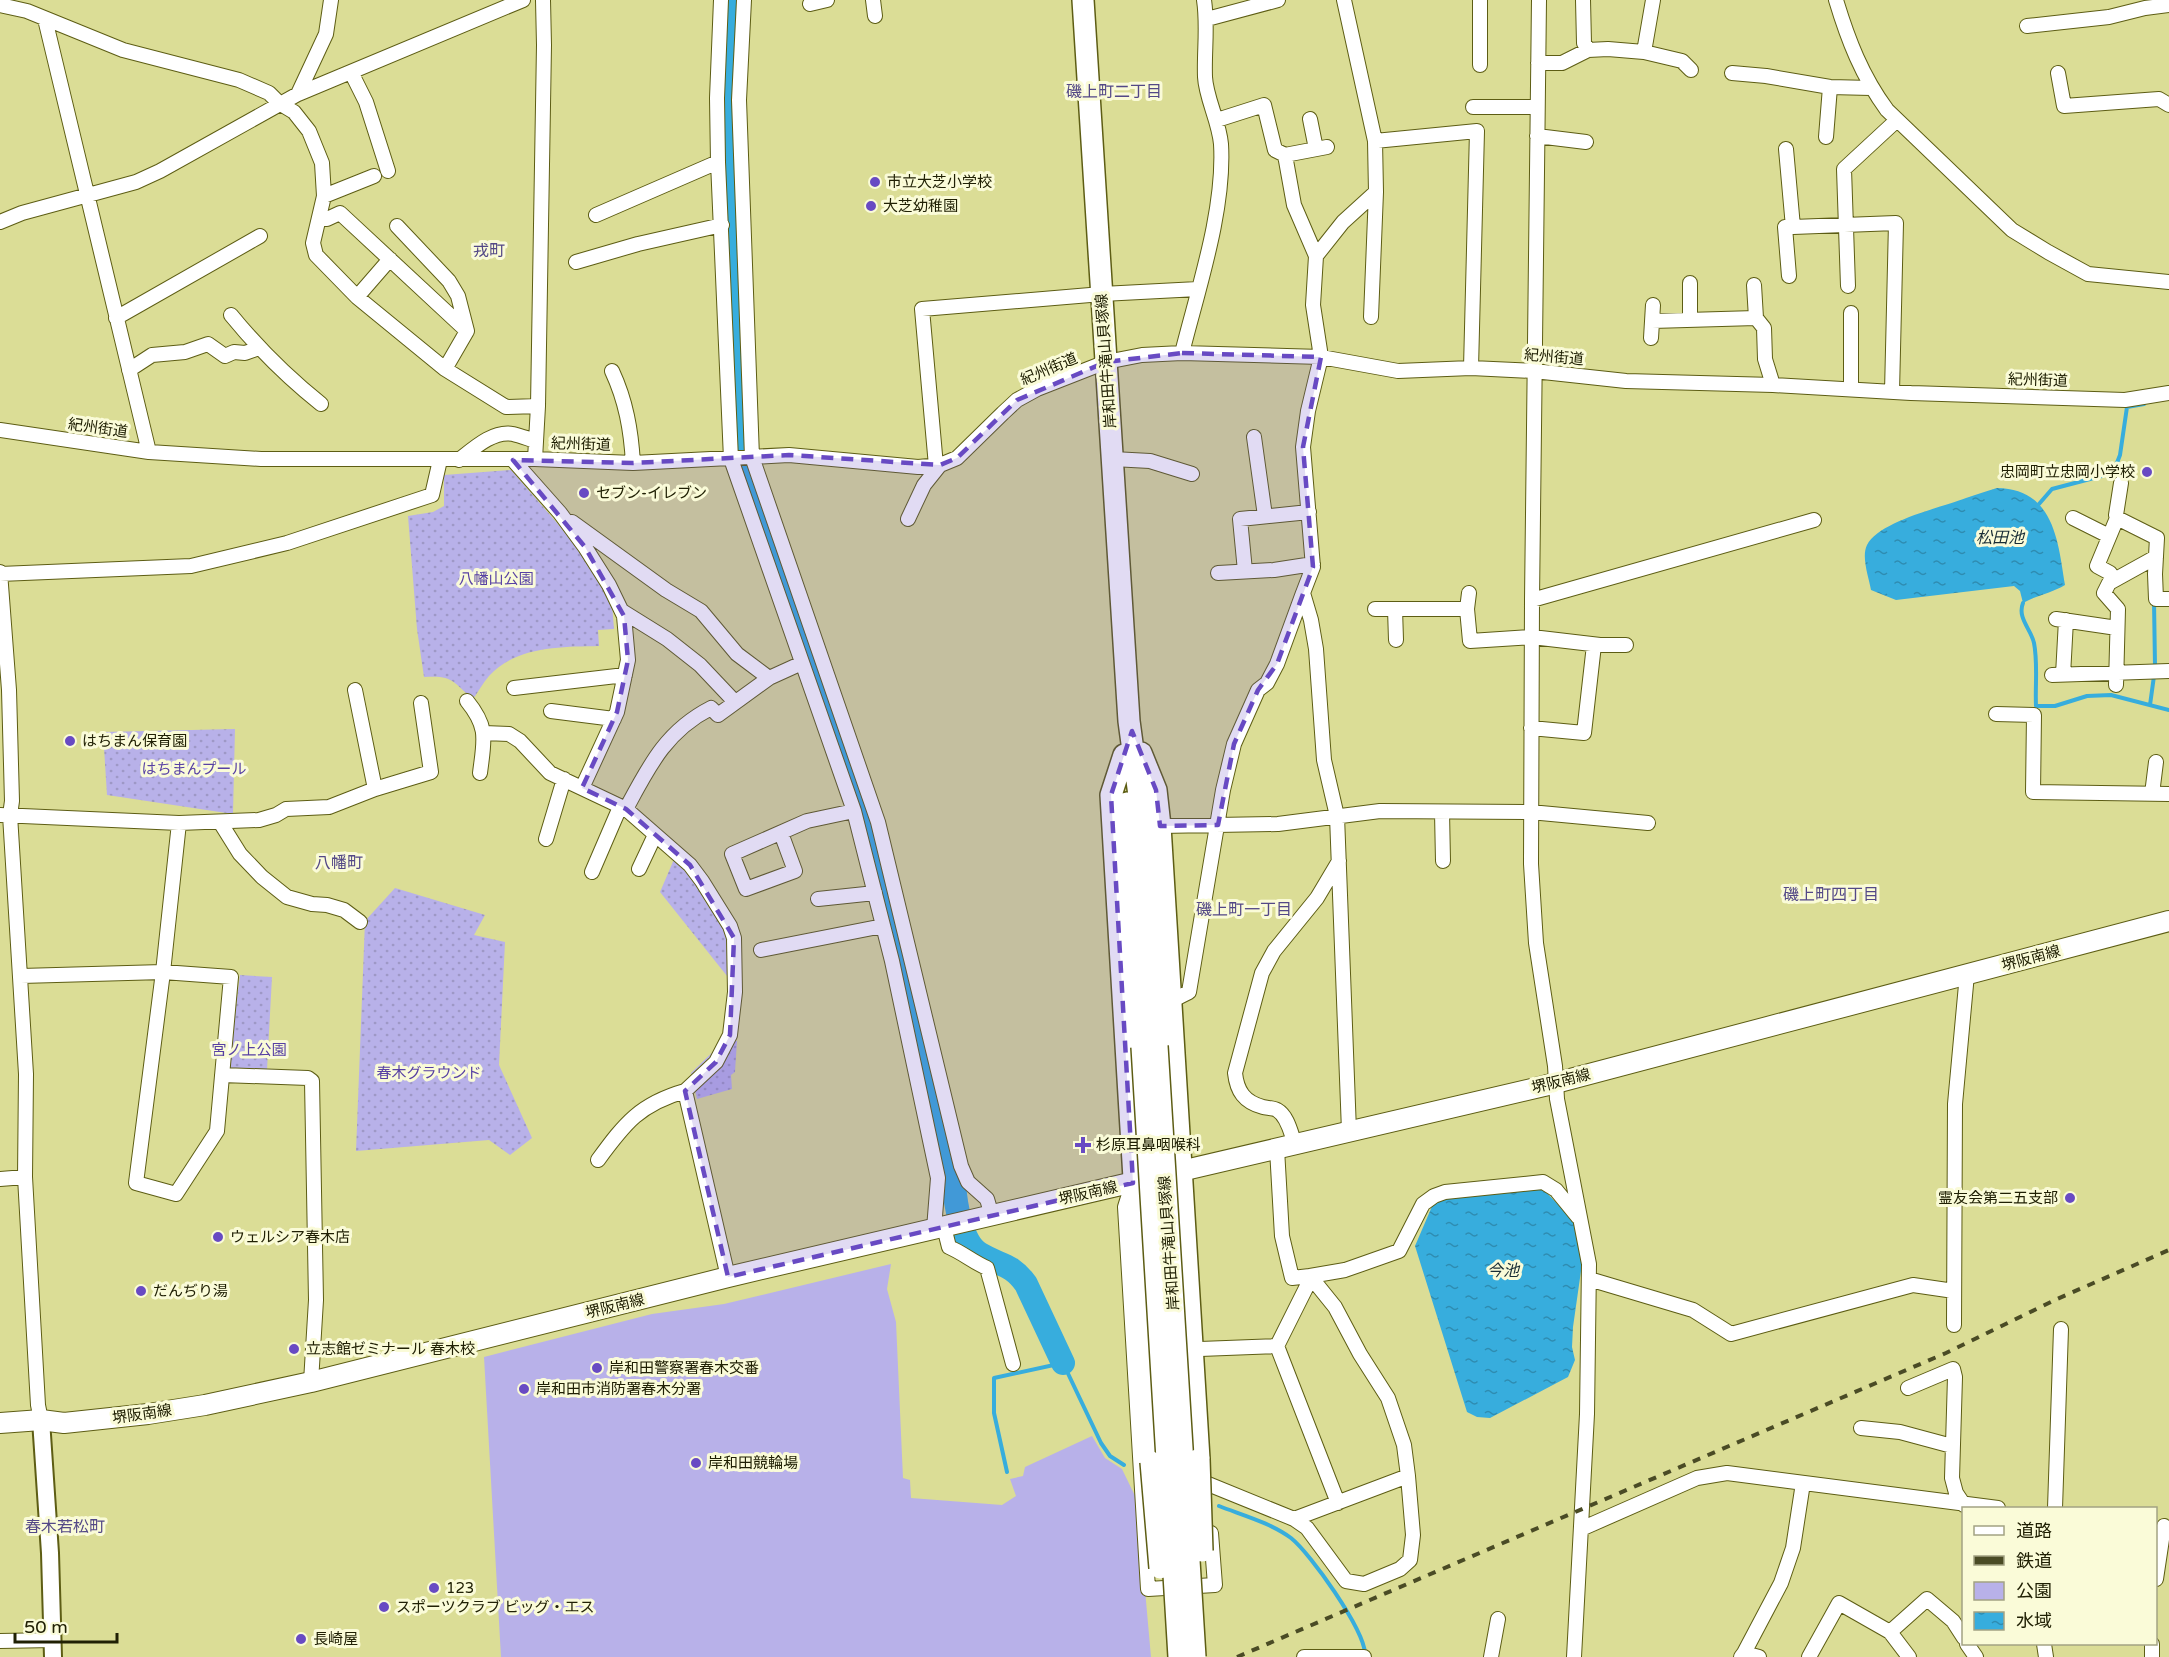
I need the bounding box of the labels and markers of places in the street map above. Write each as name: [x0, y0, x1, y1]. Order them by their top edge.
place label: 市立大芝小学校: [887, 173, 992, 191]
marker: 市立大芝小学校: [868, 175, 882, 189]
place label: 大芝幼稚園: [883, 197, 958, 215]
marker: 大芝幼稚園: [864, 199, 878, 213]
place label: 忠岡町立忠岡小学校: [2000, 463, 2135, 481]
marker: 忠岡町立忠岡小学校: [2140, 465, 2154, 479]
place label: セブン-イレブン: [596, 484, 707, 502]
marker: セブン-イレブン: [577, 486, 591, 500]
place label: はちまん保育園: [82, 732, 187, 750]
marker: はちまん保育園: [63, 734, 77, 748]
marker: 杉原耳鼻咽喉科: [1074, 1136, 1092, 1154]
place label: 杉原耳鼻咽喉科: [1096, 1136, 1201, 1154]
place label: 霊友会第二五支部: [1938, 1189, 2058, 1207]
marker: 霊友会第二五支部: [2063, 1191, 2077, 1205]
place label: ウェルシア春木店: [230, 1228, 350, 1246]
marker: ウェルシア春木店: [211, 1230, 225, 1244]
place label: だんぢり湯: [153, 1282, 228, 1300]
marker: だんぢり湯: [134, 1284, 148, 1298]
place label: 立志館ゼミナール 春木校: [306, 1340, 475, 1358]
marker: 立志館ゼミナール 春木校: [287, 1342, 301, 1356]
place label: 岸和田警察署春木交番: [609, 1359, 759, 1377]
marker: 岸和田警察署春木交番: [590, 1361, 604, 1375]
place label: 岸和田市消防署春木分署: [536, 1380, 701, 1398]
marker: 岸和田市消防署春木分署: [517, 1382, 531, 1396]
place label: 岸和田競輪場: [708, 1454, 798, 1472]
marker: 岸和田競輪場: [689, 1456, 703, 1470]
place label: 123: [446, 1579, 474, 1597]
marker: 123: [427, 1581, 441, 1595]
place label: スポーツクラブ ビッグ・エス: [396, 1598, 595, 1616]
marker: スポーツクラブ ビッグ・エス: [377, 1600, 391, 1614]
place label: 長崎屋: [313, 1630, 358, 1648]
marker: 長崎屋: [294, 1632, 308, 1646]

